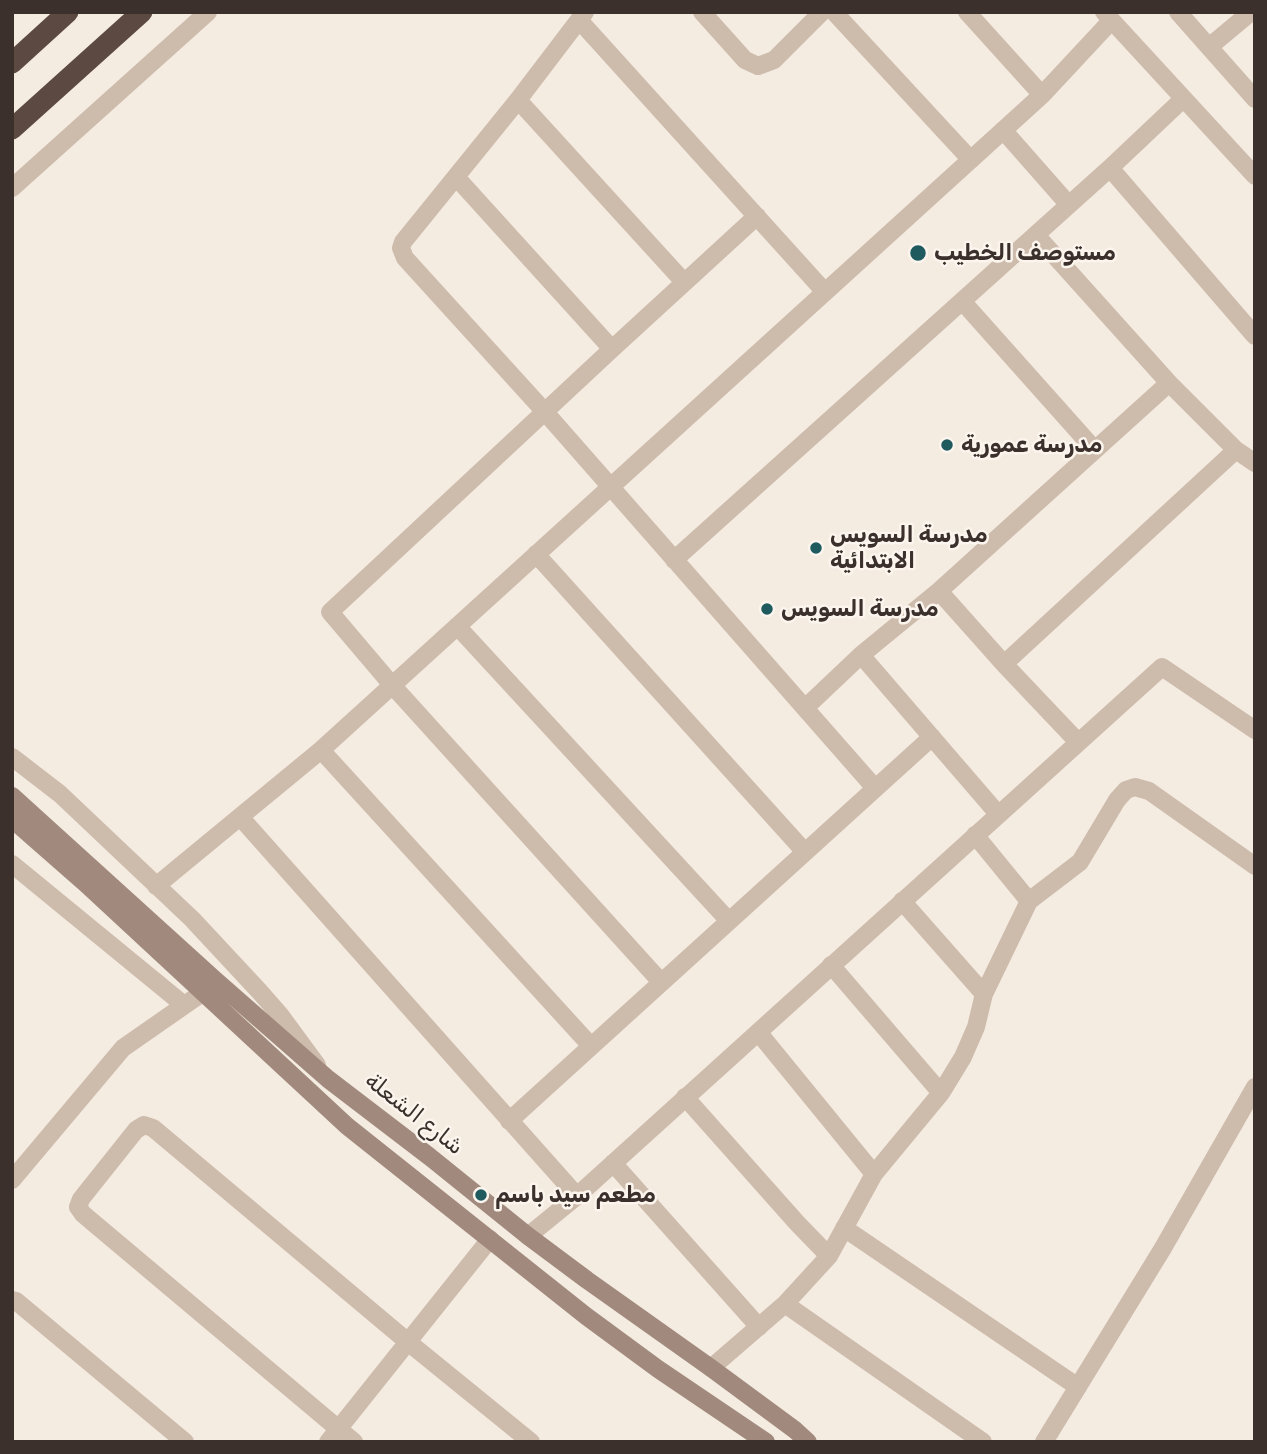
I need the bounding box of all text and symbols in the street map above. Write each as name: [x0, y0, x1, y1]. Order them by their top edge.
place label: مستوصف الخطيب: [934, 239, 1116, 267]
marker: مستوصف الخطيب: [908, 243, 928, 263]
place label: مدرسة عمورية: [961, 431, 1102, 459]
marker: مدرسة عمورية: [939, 437, 955, 453]
place label: مدرسة السويس الابتدائية: [830, 521, 988, 575]
marker: مدرسة السويس الابتدائية: [808, 540, 824, 556]
place label: مدرسة السويس: [781, 595, 939, 623]
marker: مدرسة السويس: [759, 601, 775, 617]
street label: شارع الشعلة: [359, 1067, 469, 1161]
place label: مطعم سيد باسم: [495, 1181, 656, 1209]
marker: مطعم سيد باسم: [473, 1187, 489, 1203]

